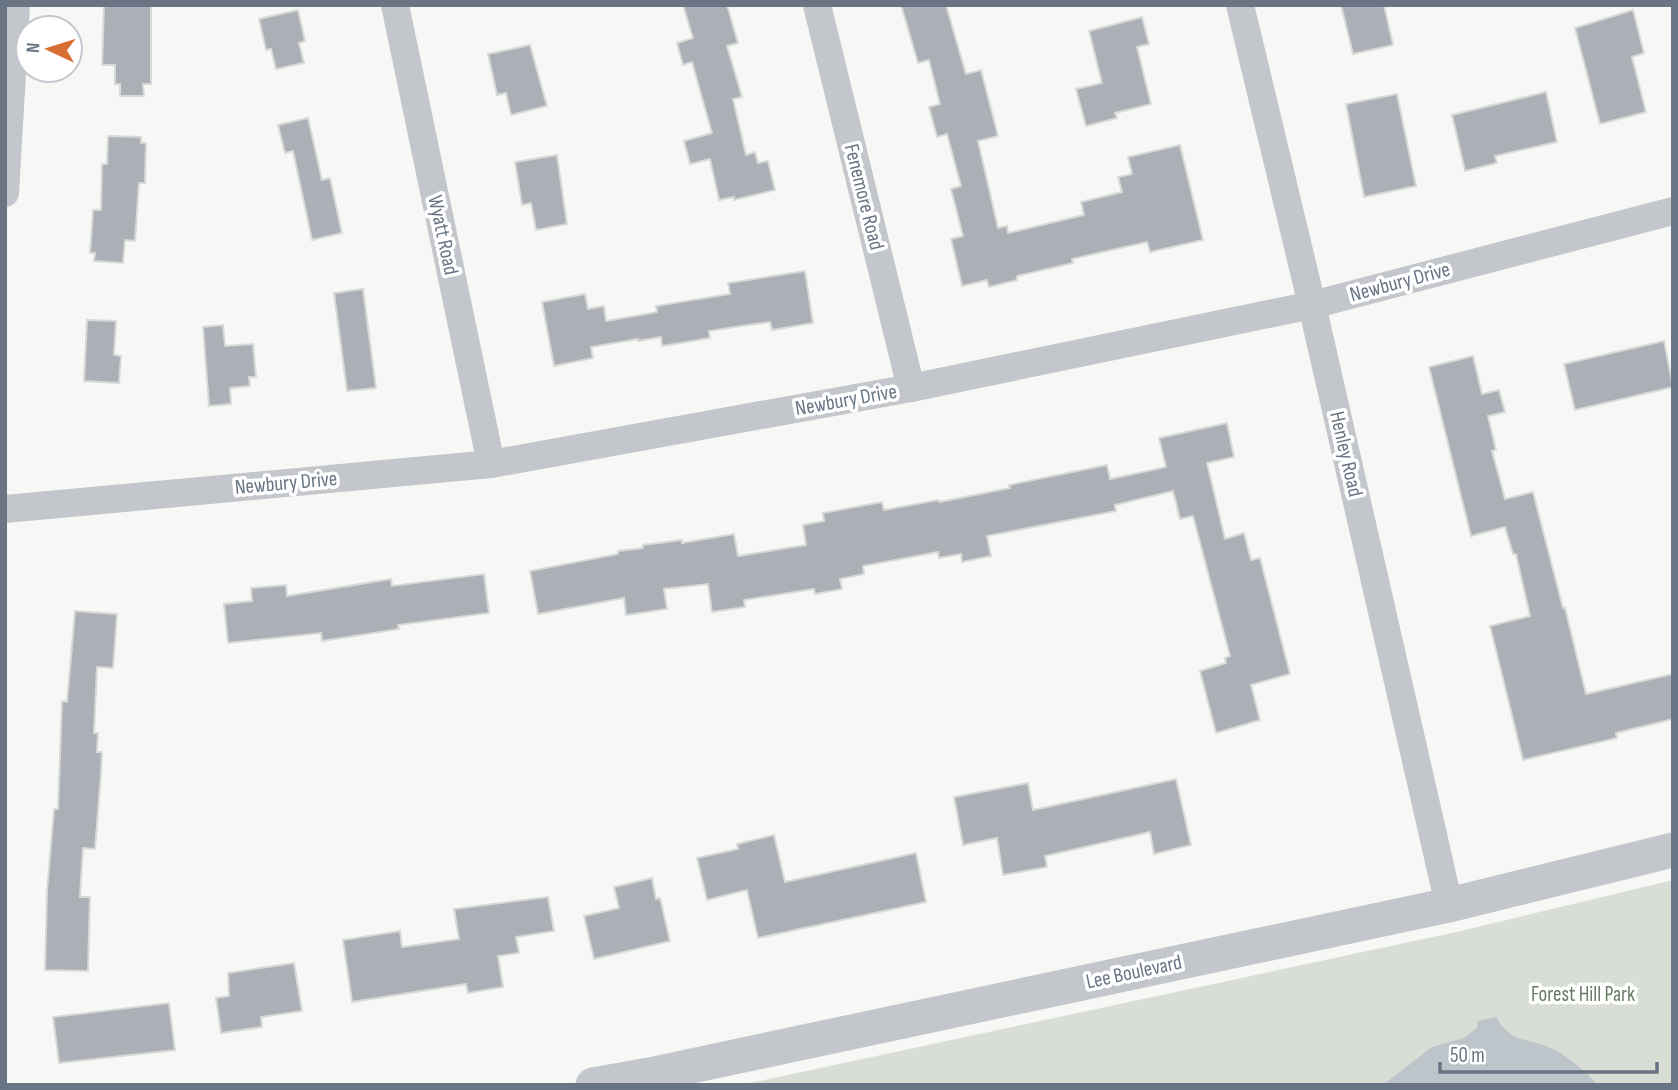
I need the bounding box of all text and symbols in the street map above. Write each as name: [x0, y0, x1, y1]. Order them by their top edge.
north arrow: [14, 14, 84, 84]
text: N: [22, 42, 45, 54]
street label: Fenemore Road: [839, 141, 889, 253]
street label: Wyatt Road: [422, 193, 464, 277]
street label: Newbury Drive: [1347, 257, 1453, 307]
street label: Newbury Drive: [793, 379, 899, 421]
street label: Henley Road: [1324, 409, 1368, 499]
street label: Newbury Drive: [234, 466, 338, 500]
street label: Lee Boulevard: [1084, 950, 1184, 994]
park label: Forest Hill Park: [1531, 982, 1635, 1007]
scale bar: [1440, 1030, 1657, 1074]
text: 50 m: [1450, 1043, 1485, 1068]

